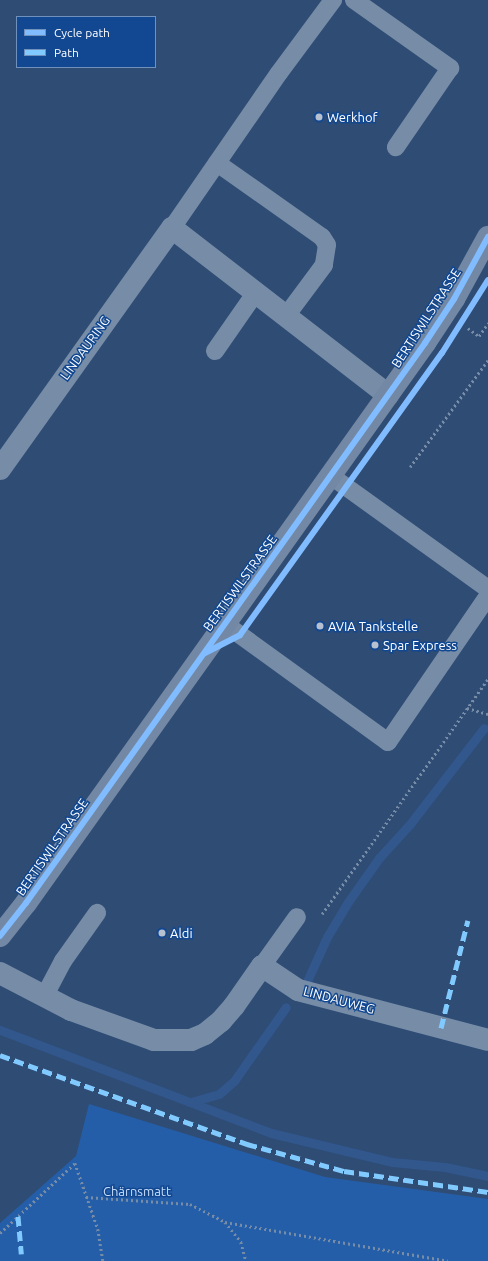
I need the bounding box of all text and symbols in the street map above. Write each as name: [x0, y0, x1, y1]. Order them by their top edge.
legend: [16, 16, 156, 68]
text: Cycle path: [54, 26, 110, 39]
text: Path: [54, 46, 79, 59]
place label: Werkhof: [327, 109, 377, 125]
marker: Werkhof: [314, 112, 324, 122]
street label: BERTISWILSTRASSE: [388, 265, 464, 371]
street label: LINDAURING: [57, 313, 113, 383]
street label: BERTISWILSTRASSE: [200, 532, 280, 634]
place label: AVIA Tankstelle: [328, 618, 418, 634]
marker: AVIA Tankstelle: [315, 621, 325, 631]
place label: Spar Express: [383, 637, 457, 653]
marker: Spar Express: [370, 640, 380, 650]
street label: BERTISWILSTRASSE: [13, 795, 91, 899]
place label: Aldi: [170, 925, 193, 941]
marker: Aldi: [157, 928, 167, 938]
street label: LINDAUWEG: [302, 983, 376, 1017]
park label: Chärnsmatt: [103, 1183, 171, 1199]

